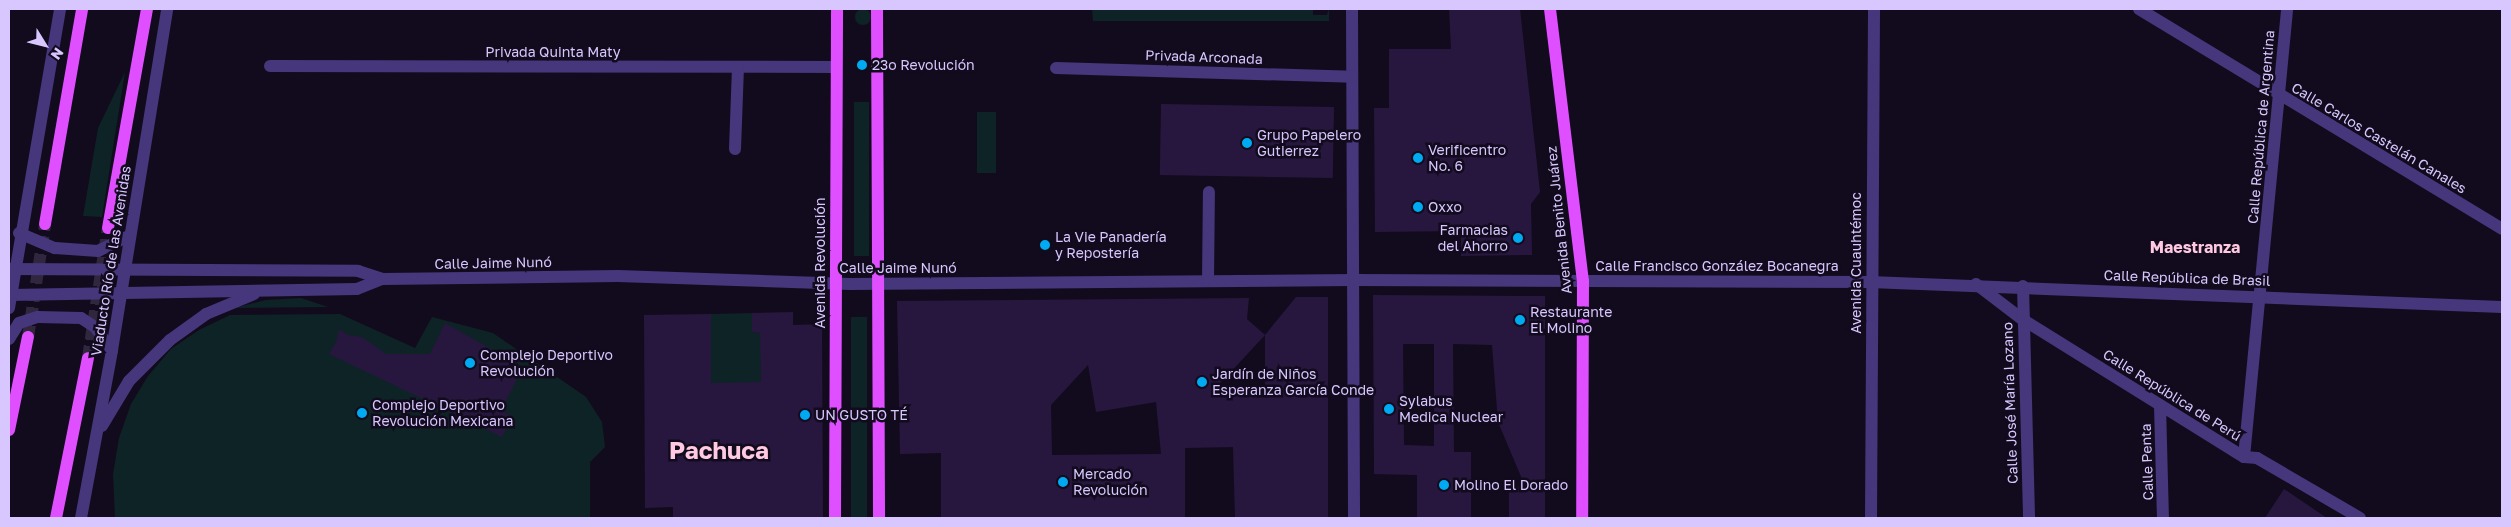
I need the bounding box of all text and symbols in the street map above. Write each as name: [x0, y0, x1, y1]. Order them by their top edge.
north arrow: [20, 20, 70, 70]
street label: Calle República de Argentina: [2244, 29, 2278, 225]
street label: Privada Quinta Maty: [485, 44, 621, 60]
text: N: [48, 45, 68, 63]
street label: Privada Arconada: [1145, 47, 1263, 67]
place label: 23o Revolución: [872, 57, 975, 73]
marker: 23o Revolución: [856, 59, 868, 71]
street label: Calle Carlos Castelán Canales: [2288, 79, 2470, 197]
place label: Grupo Papelero Gutierrez: [1257, 127, 1361, 160]
marker: Grupo Papelero Gutierrez: [1241, 137, 1253, 149]
place label: Verificentro No. 6: [1428, 142, 1506, 174]
street label: Avenida Benito Juárez: [1543, 145, 1575, 295]
marker: Verificentro No. 6: [1412, 152, 1424, 164]
street label: Viaducto Río de las Avenidas: [88, 165, 134, 357]
street label: Avenida Cuauhtémoc: [1848, 192, 1864, 334]
street label: Avenida Revolución: [812, 197, 828, 329]
place label: Oxxo: [1428, 199, 1462, 215]
marker: Oxxo: [1412, 201, 1424, 213]
place label: Farmacias del Ahorro: [1438, 222, 1508, 254]
place label: La Vie Panadería y Repostería: [1055, 229, 1167, 262]
marker: Farmacias del Ahorro: [1512, 232, 1524, 244]
district label: Maestranza: [2150, 237, 2240, 257]
marker: La Vie Panadería y Repostería: [1039, 239, 1051, 251]
street label: Calle Jaime Nunó: [434, 254, 552, 272]
street label: Calle Francisco González Bocanegra: [1595, 258, 1839, 274]
street label: Calle Jaime Nunó: [839, 260, 957, 276]
street label: Calle República de Brasil: [2103, 267, 2271, 289]
place label: Restaurante El Molino: [1530, 304, 1612, 336]
marker: Restaurante El Molino: [1514, 314, 1526, 326]
street label: Calle José María Lozano: [1999, 322, 2021, 484]
street label: Calle República de Perú: [2100, 346, 2244, 444]
place label: Complejo Deportivo Revolución: [480, 347, 613, 380]
marker: Complejo Deportivo Revolución: [464, 357, 476, 369]
place label: Jardín de Niños Esperanza García Conde: [1212, 366, 1374, 398]
marker: Jardín de Niños Esperanza García Conde: [1196, 376, 1208, 388]
place label: Sylabus Medica Nuclear: [1399, 393, 1503, 426]
place label: Complejo Deportivo Revolución Mexicana: [372, 397, 513, 430]
marker: Sylabus Medica Nuclear: [1383, 403, 1395, 415]
marker: Complejo Deportivo Revolución Mexicana: [356, 407, 368, 419]
place label: UN GUSTO TÉ: [815, 407, 908, 423]
marker: UN GUSTO TÉ: [799, 409, 811, 421]
street label: Calle Penta: [2137, 423, 2157, 501]
district label: Pachuca: [669, 436, 769, 464]
place label: Mercado Revolución: [1073, 466, 1148, 498]
marker: Mercado Revolución: [1057, 476, 1069, 488]
place label: Molino El Dorado: [1454, 477, 1568, 493]
marker: Molino El Dorado: [1438, 479, 1450, 491]

